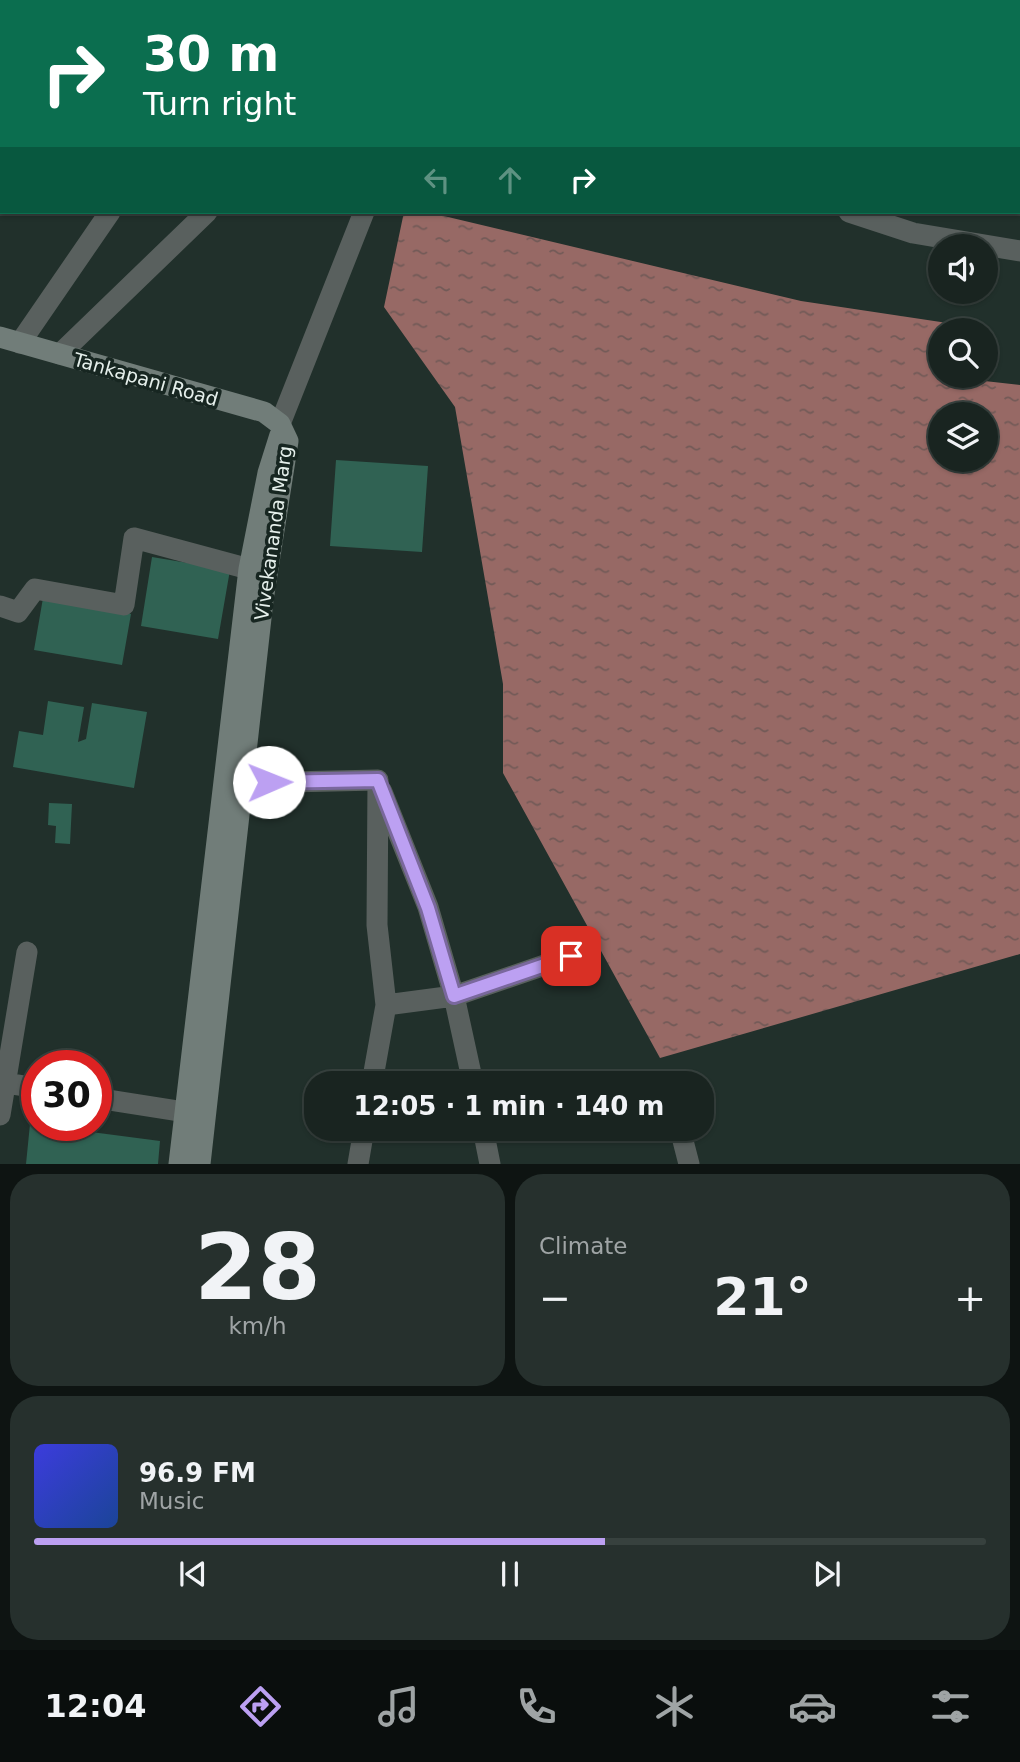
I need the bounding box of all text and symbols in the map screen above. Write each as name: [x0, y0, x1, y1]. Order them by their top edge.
text: 30 m: [143, 26, 279, 83]
icon: right: [28, 28, 119, 119]
text: Turn right: [143, 85, 296, 123]
icon: left: [418, 161, 456, 199]
icon: ahead: [491, 161, 529, 199]
icon: right: [564, 161, 602, 199]
map controls: [928, 234, 998, 472]
button: sound: [928, 234, 998, 304]
button: search: [928, 318, 998, 388]
street label: Tankapani Road: [70, 348, 221, 410]
button: layers: [928, 402, 998, 472]
street label: Vivekananda Marg: [250, 444, 296, 622]
position arrow: [232, 745, 306, 819]
pin: [541, 926, 601, 986]
icon: arrive: [552, 937, 590, 975]
speed limit sign: 30: [21, 1050, 112, 1141]
text: 12:05 · 1 min · 140 m: [354, 1091, 664, 1121]
text: 28: [194, 1215, 321, 1320]
text: Climate: [539, 1233, 628, 1259]
text: 21°: [713, 1267, 812, 1327]
text: −: [539, 1276, 571, 1320]
text: +: [954, 1276, 986, 1320]
text: km/h: [228, 1313, 287, 1339]
text: 96.9 FM: [139, 1458, 256, 1488]
text: Music: [139, 1488, 204, 1514]
icon: previous: [174, 1555, 212, 1593]
icon: pause: [491, 1555, 529, 1593]
icon: next: [808, 1555, 846, 1593]
icon: directions: [236, 1682, 285, 1731]
icon: music: [374, 1682, 423, 1731]
icon: phone: [512, 1682, 561, 1731]
icon: climate: [650, 1682, 699, 1731]
icon: car: [788, 1682, 837, 1731]
icon: filters: [926, 1682, 975, 1731]
text: 12:04: [45, 1687, 146, 1725]

